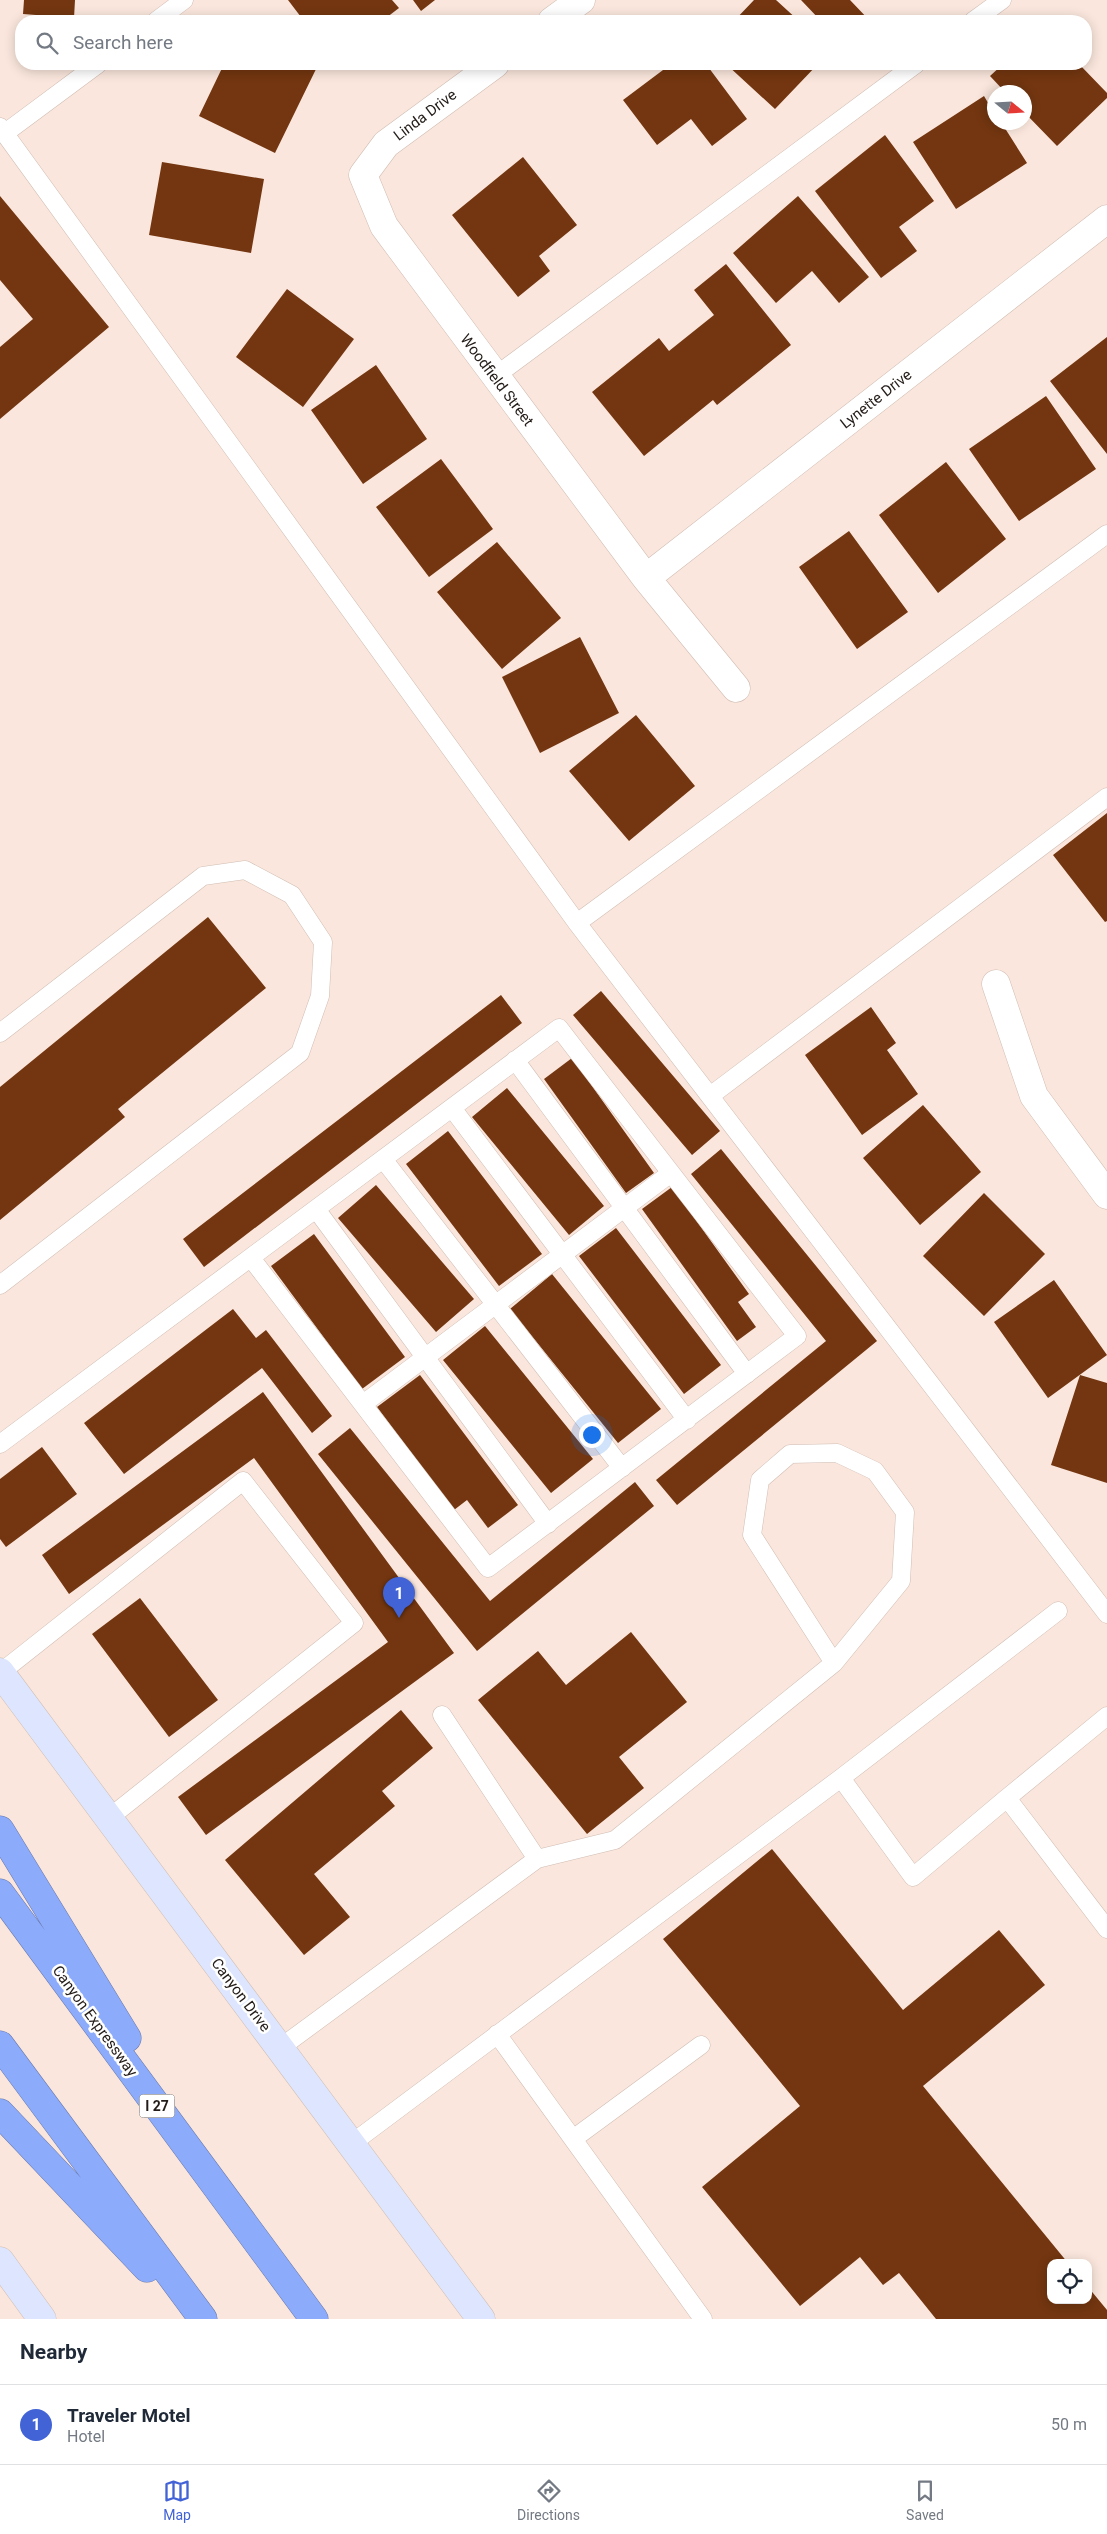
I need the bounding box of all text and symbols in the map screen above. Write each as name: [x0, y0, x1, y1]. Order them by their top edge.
search box: [15, 15, 1092, 70]
icon: search: [33, 29, 61, 57]
text: Search here: [73, 31, 173, 54]
north arrow: [987, 85, 1032, 130]
street label: Linda Drive: [390, 86, 460, 144]
street label: Woodfield Street: [457, 331, 537, 430]
street label: Lynette Drive: [837, 366, 915, 432]
your location: [579, 1422, 605, 1448]
pin: 1: [383, 1577, 415, 1618]
street label: Canyon Drive: [207, 1955, 275, 2035]
street label: Canyon Expressway: [49, 1962, 141, 2080]
road number: I 27: [140, 2094, 174, 2118]
map controls: [1047, 2259, 1092, 2304]
button: locate: [1047, 2259, 1092, 2304]
text: Nearby: [20, 2340, 87, 2364]
text: Traveler Motel: [67, 2404, 191, 2427]
text: 1: [31, 2415, 41, 2434]
text: 50 m: [1051, 2415, 1087, 2434]
text: Hotel: [67, 2427, 105, 2446]
tab: Map: [163, 2477, 191, 2523]
tab: Directions: [517, 2477, 580, 2523]
tab: Saved: [906, 2477, 944, 2523]

